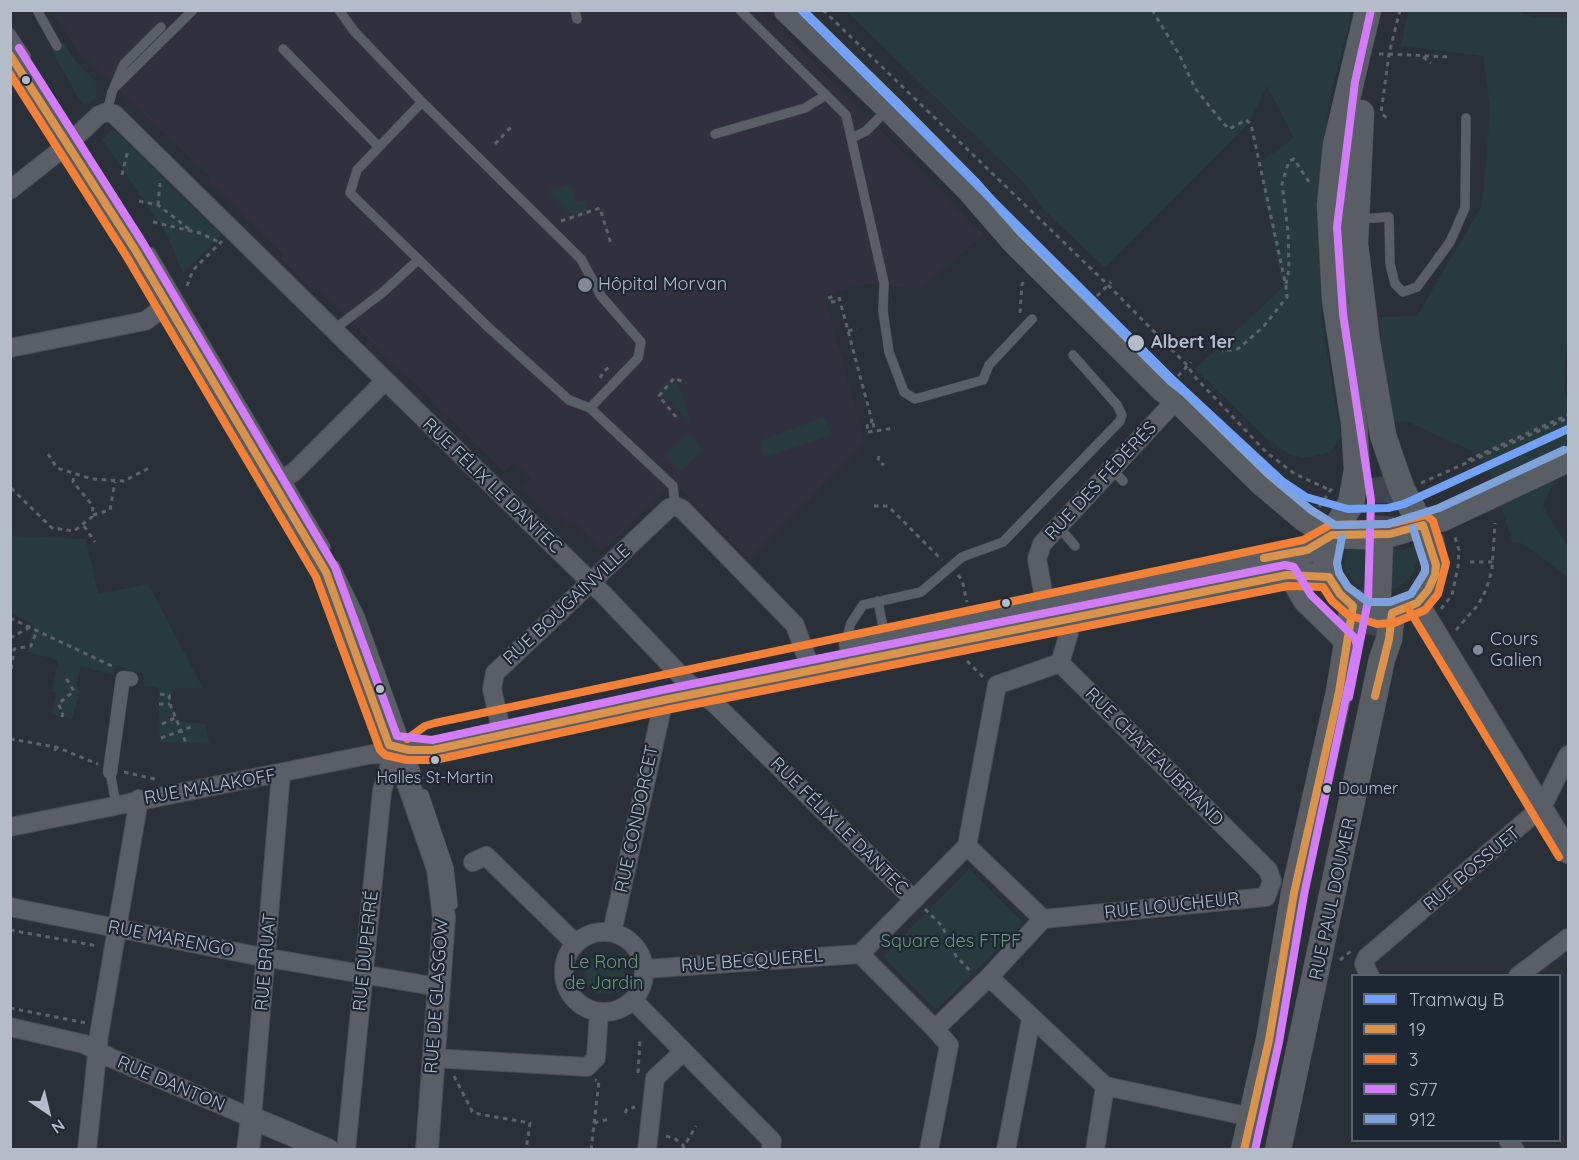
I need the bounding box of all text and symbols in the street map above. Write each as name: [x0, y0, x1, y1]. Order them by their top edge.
unlabelled marker: [20, 74, 32, 86]
place label: Hôpital Morvan: [598, 274, 727, 296]
marker: Hôpital Morvan: [576, 276, 594, 294]
place label: Albert 1er: [1151, 332, 1235, 354]
marker: Albert 1er: [1126, 333, 1146, 353]
street label: RUE FÉLIX LE DANTEC: [418, 414, 566, 558]
street label: RUE DES FÉDÉRÉS: [1041, 417, 1161, 545]
street label: RUE BOUGAINVILLE: [499, 541, 635, 669]
unlabelled marker: [1000, 597, 1012, 609]
place label: Cours Galien: [1490, 629, 1542, 672]
marker: Cours Galien: [1471, 643, 1485, 657]
unlabelled marker: [374, 683, 386, 695]
street label: RUE CHATEAUBRIAND: [1080, 683, 1228, 831]
street label: RUE CONDORCET: [611, 743, 663, 895]
street label: RUE FÉLIX LE DANTEC: [766, 753, 912, 899]
marker: Halles St-Martin: [429, 754, 441, 766]
street label: RUE MALAKOFF: [142, 765, 278, 809]
place label: Halles St-Martin: [376, 768, 494, 788]
place label: Doumer: [1338, 779, 1398, 799]
marker: Doumer: [1321, 783, 1333, 795]
street label: RUE PAUL DOUMER: [1305, 816, 1361, 982]
street label: RUE BOSSUET: [1419, 822, 1525, 916]
street label: RUE LOUCHEUR: [1103, 888, 1241, 924]
street label: RUE DUPERRÉ: [349, 890, 383, 1012]
street label: RUE BRUAT: [251, 912, 281, 1012]
street label: RUE MARENGO: [106, 916, 236, 962]
street label: RUE DE GLASGOW: [421, 918, 453, 1074]
park label: Square des FTPF: [881, 931, 1021, 953]
street label: RUE BECQUEREL: [680, 945, 824, 977]
park label: Le Rond de Jardin: [565, 952, 643, 994]
legend: [1351, 974, 1561, 1142]
text: Tramway B: [1409, 988, 1504, 1011]
text: 19: [1409, 1018, 1426, 1041]
text: 3: [1409, 1048, 1418, 1071]
street label: RUE DANTON: [114, 1052, 228, 1116]
text: S77: [1409, 1078, 1438, 1101]
north arrow: [18, 1082, 78, 1142]
text: 912: [1409, 1108, 1436, 1131]
text: N: [48, 1115, 69, 1138]

